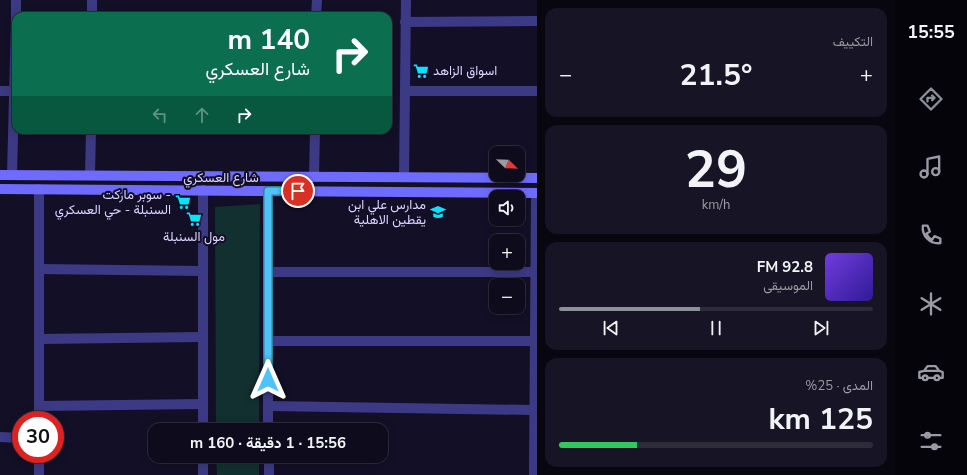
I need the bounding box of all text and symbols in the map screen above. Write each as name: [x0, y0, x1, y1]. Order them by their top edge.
text: 15:55: [907, 20, 955, 44]
text: 140 m: [227, 21, 310, 59]
icon: right: [324, 28, 376, 80]
text: التكييف: [833, 33, 873, 51]
text: 21.5°: [680, 55, 752, 96]
text: شارع العسكري: [205, 57, 310, 81]
text: −: [559, 60, 572, 90]
text: +: [860, 60, 873, 90]
supermarket icon: اسواق الزاهد: [412, 62, 430, 80]
place label: اسواق الزاهد: [433, 62, 497, 80]
icon: directions: [917, 85, 945, 113]
icon: left: [149, 104, 171, 126]
icon: ahead: [191, 104, 213, 126]
icon: right: [233, 104, 255, 126]
text: 29: [685, 134, 747, 205]
north arrow: [489, 146, 525, 182]
map controls: [489, 146, 525, 314]
icon: music: [917, 153, 945, 181]
street label: شارع العسكري: [183, 169, 259, 188]
pin: [281, 174, 315, 208]
icon: arrive: [287, 180, 309, 202]
place label: سوبر ماركت - السنبلة - حي العسكري: [55, 186, 171, 220]
button: sound: [489, 190, 525, 226]
supermarket icon: سوبر ماركت - السنبلة - حي العسكري: [174, 193, 192, 211]
place label: مدارس علي ابن يقطين الاهلية: [348, 196, 426, 229]
text: km/h: [702, 196, 730, 214]
school or university icon: مدارس علي ابن يقطين الاهلية: [429, 203, 447, 221]
supermarket icon: مول السنبلة: [185, 210, 203, 228]
icon: phone: [917, 221, 945, 249]
place label: مول السنبلة: [163, 228, 225, 246]
button: +: [489, 234, 525, 270]
text: 92.8 FM: [757, 257, 813, 277]
text: الموسيقى: [763, 277, 813, 295]
button: −: [489, 278, 525, 314]
icon: climate: [917, 290, 945, 318]
icon: previous: [600, 317, 622, 339]
icon: pause: [705, 317, 727, 339]
icon: next: [810, 317, 832, 339]
icon: car: [917, 358, 945, 386]
position arrow: [247, 359, 289, 401]
text: المدى · 25%: [805, 377, 873, 395]
text: 125 km: [769, 399, 873, 440]
speed limit sign: 30: [12, 411, 64, 463]
icon: filters: [917, 427, 945, 455]
text: 15:56 · 1 دقيقة · 160 m: [190, 433, 346, 453]

